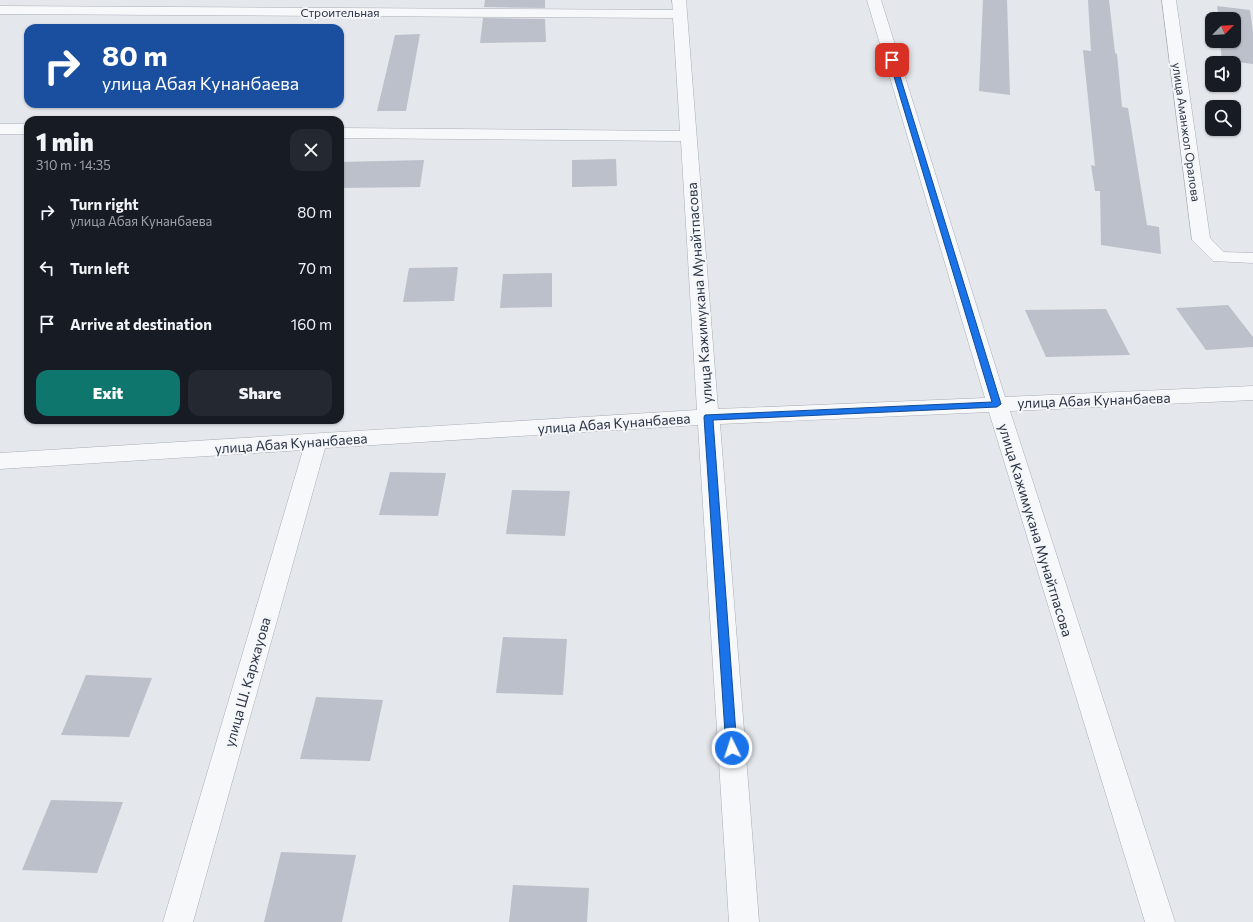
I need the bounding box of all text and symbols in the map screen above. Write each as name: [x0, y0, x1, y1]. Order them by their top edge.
street label: Строительная: [300, 5, 380, 19]
north arrow: [1205, 12, 1241, 48]
map controls: [1205, 12, 1241, 136]
text: 80 m: [102, 38, 168, 72]
icon: right: [36, 40, 88, 92]
pin: [875, 43, 909, 77]
icon: arrive: [881, 49, 903, 71]
button: sound: [1205, 56, 1241, 92]
street label: улица Аманжол Оралова: [1170, 62, 1204, 202]
text: улица Абая Кунанбаева: [102, 72, 299, 94]
button: search: [1205, 100, 1241, 136]
text: 1 min: [36, 127, 94, 156]
button: close: [290, 129, 332, 171]
text: 310 m · 14:35: [36, 157, 111, 173]
street label: улица Кажимукана Мунайтпасова: [683, 182, 715, 404]
text: Turn right: [70, 195, 139, 213]
icon: right: [36, 201, 58, 223]
text: 80 m: [297, 203, 332, 221]
text: улица Абая Кунанбаева: [70, 213, 212, 229]
icon: left: [36, 257, 58, 279]
text: Turn left: [70, 259, 129, 277]
text: 70 m: [298, 259, 332, 277]
icon: arrive: [36, 313, 58, 335]
text: Arrive at destination: [70, 315, 212, 333]
text: 160 m: [291, 315, 332, 333]
button: Exit: [36, 370, 180, 416]
button: Share: [188, 370, 332, 416]
street label: улица Абая Кунанбаева: [1017, 389, 1171, 411]
street label: улица Абая Кунанбаева: [537, 409, 691, 437]
street label: улица Кажимукана Мунайтпасова: [995, 421, 1077, 639]
street label: улица Абая Кунанбаева: [214, 429, 368, 457]
street label: улица Ш. Каржауова: [220, 615, 274, 749]
position arrow: [711, 727, 753, 769]

